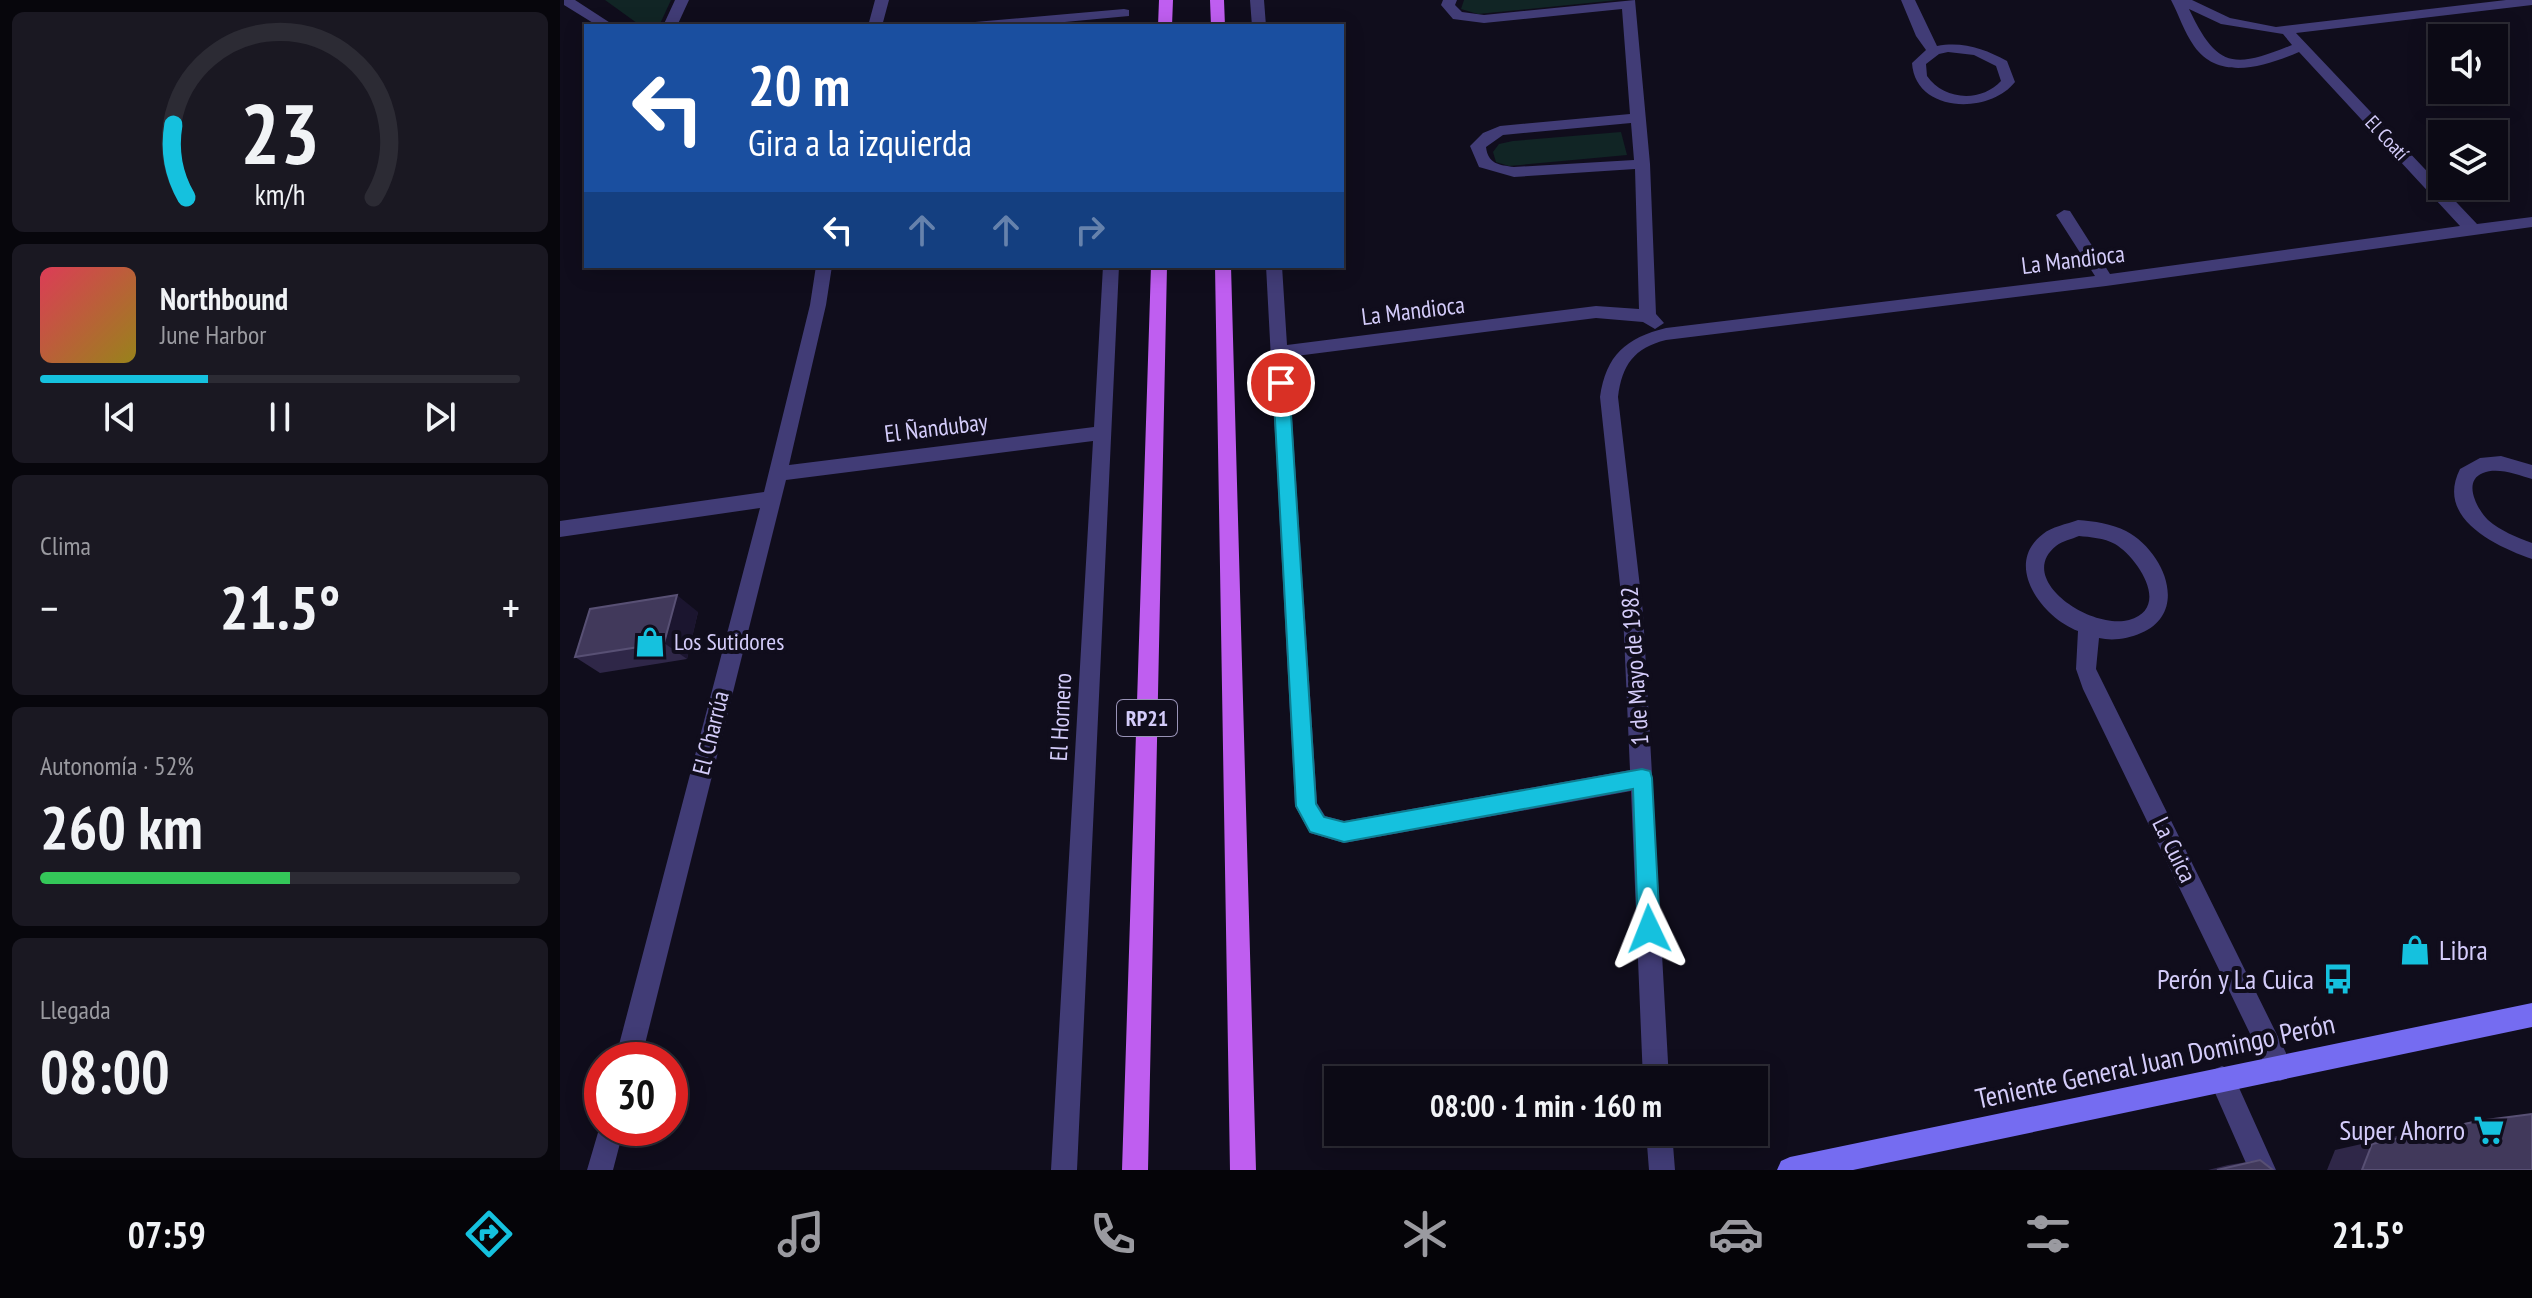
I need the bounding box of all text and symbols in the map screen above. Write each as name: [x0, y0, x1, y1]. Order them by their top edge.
map controls: [2428, 24, 2508, 200]
button: sound: [2428, 24, 2508, 104]
text: 20 m: [748, 49, 850, 121]
icon: left: [616, 56, 720, 160]
text: 23: [240, 78, 320, 186]
street label: El Coatí: [2360, 110, 2415, 167]
text: Gira a la izquierda: [748, 119, 972, 166]
button: layers: [2428, 120, 2508, 200]
text: km/h: [255, 176, 305, 213]
icon: left: [816, 208, 860, 252]
icon: ahead: [900, 208, 944, 252]
icon: ahead: [984, 208, 1028, 252]
icon: right: [1068, 208, 1112, 252]
street label: La Mandioca: [2020, 238, 2126, 281]
text: Northbound: [160, 279, 288, 318]
street label: La Mandioca: [1360, 289, 1466, 332]
text: June Harbor: [160, 318, 266, 351]
pin: [1247, 349, 1315, 417]
icon: arrive: [1259, 361, 1303, 405]
icon: previous: [98, 395, 142, 439]
icon: pause: [258, 395, 302, 439]
icon: next: [418, 395, 462, 439]
street label: El Ñandubay: [882, 406, 989, 449]
text: Clima: [40, 529, 91, 562]
text: 21.5°: [220, 568, 340, 646]
text: −: [40, 579, 58, 636]
text: +: [502, 579, 520, 636]
street label: 1 de Mayo de 1982: [1613, 586, 1656, 747]
shop icon: Los Sutidores: [633, 625, 667, 659]
place label: Los Sutidores: [674, 626, 784, 657]
street label: El Hornero: [1043, 672, 1078, 762]
street label: El Charrúa: [685, 688, 736, 778]
road number: RP21: [1117, 700, 1177, 736]
text: Autonomía · 52%: [40, 749, 194, 782]
text: 260 km: [40, 788, 203, 866]
street label: La Cuica: [2145, 812, 2203, 887]
position arrow: [1607, 887, 1691, 971]
place label: Libra: [2439, 931, 2488, 968]
shop icon: Libra: [2398, 933, 2432, 967]
place label: Perón y La Cuica: [2157, 960, 2314, 997]
bus stop icon: Perón y La Cuica: [2321, 962, 2355, 996]
text: Llegada: [40, 993, 111, 1026]
street label: Teniente General Juan Domingo Perón: [1972, 1004, 2338, 1117]
text: 08:00: [40, 1032, 170, 1110]
speed limit sign: 30: [584, 1042, 688, 1146]
text: 08:00 · 1 min · 160 m: [1430, 1086, 1662, 1125]
place label: Super Ahorro: [2339, 1111, 2465, 1148]
supermarket icon: Super Ahorro: [2472, 1113, 2506, 1147]
icon: directions: [461, 1206, 517, 1262]
icon: music: [773, 1206, 829, 1262]
icon: phone: [1085, 1206, 1141, 1262]
icon: climate: [1397, 1206, 1453, 1262]
icon: car: [1708, 1206, 1764, 1262]
icon: filters: [2020, 1206, 2076, 1262]
text: 07:59: [128, 1211, 206, 1258]
text: 21.5°: [2332, 1211, 2404, 1258]

